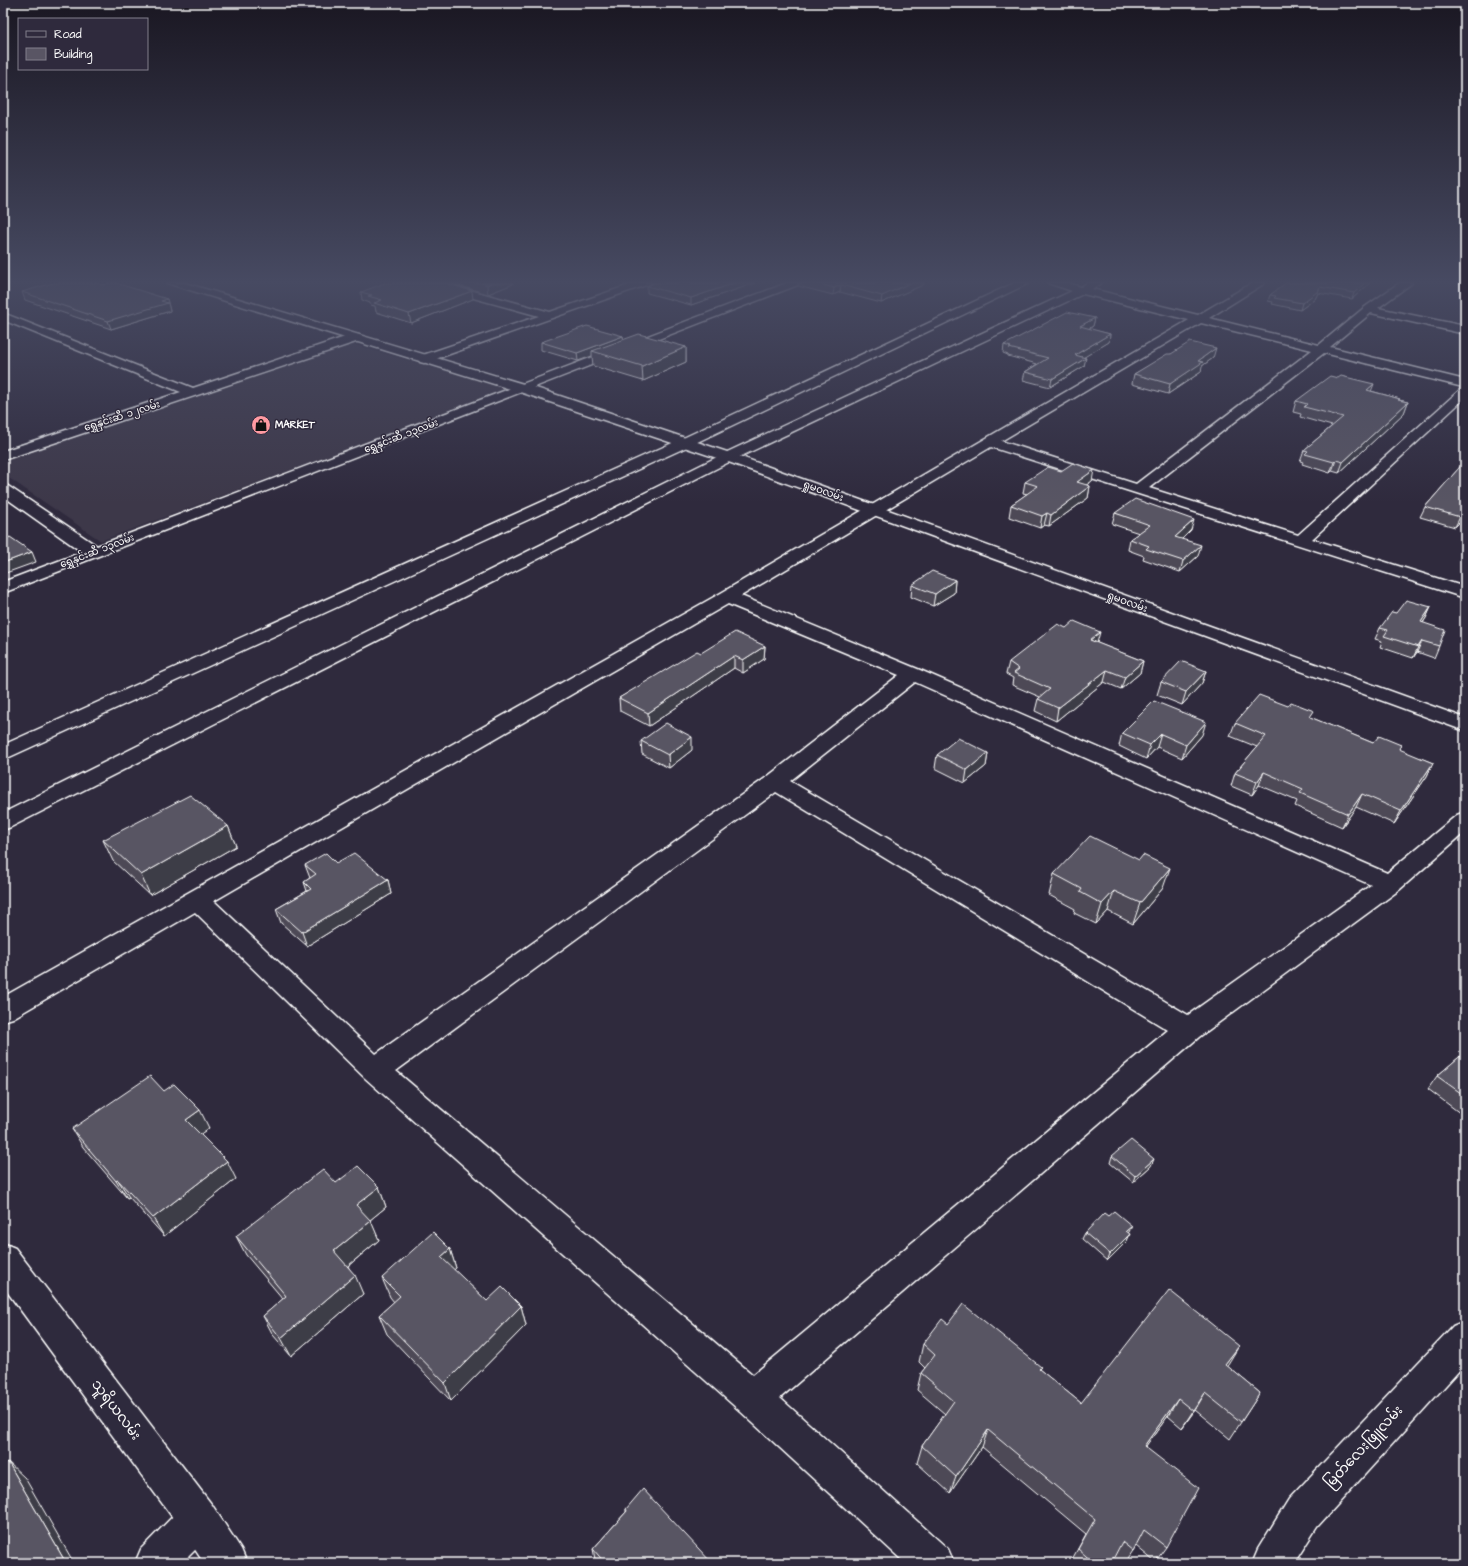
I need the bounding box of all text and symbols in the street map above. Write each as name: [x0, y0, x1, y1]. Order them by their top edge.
legend: [18, 18, 148, 70]
text: Road: [54, 26, 82, 43]
text: Building: [54, 46, 92, 64]
street label: ရွှေနှင်းဆီ ၁၂လမ်း: [82, 396, 162, 436]
shop icon: MARKET: [250, 414, 272, 436]
street label: ရွှေနှင်းဆီ ၁၃လမ်း: [361, 414, 441, 458]
place label: MARKET: [275, 418, 316, 432]
street label: ရှုမဝလမ်း: [800, 476, 846, 506]
street label: ရွှေနှင်းဆီ ၁၃လမ်း: [57, 529, 137, 573]
street label: ရှုမဝလမ်း: [1104, 587, 1150, 617]
street label: သူရိယလမ်း: [86, 1375, 146, 1445]
street label: မြတ်လေးဖြူလမ်း: [1320, 1400, 1408, 1494]

